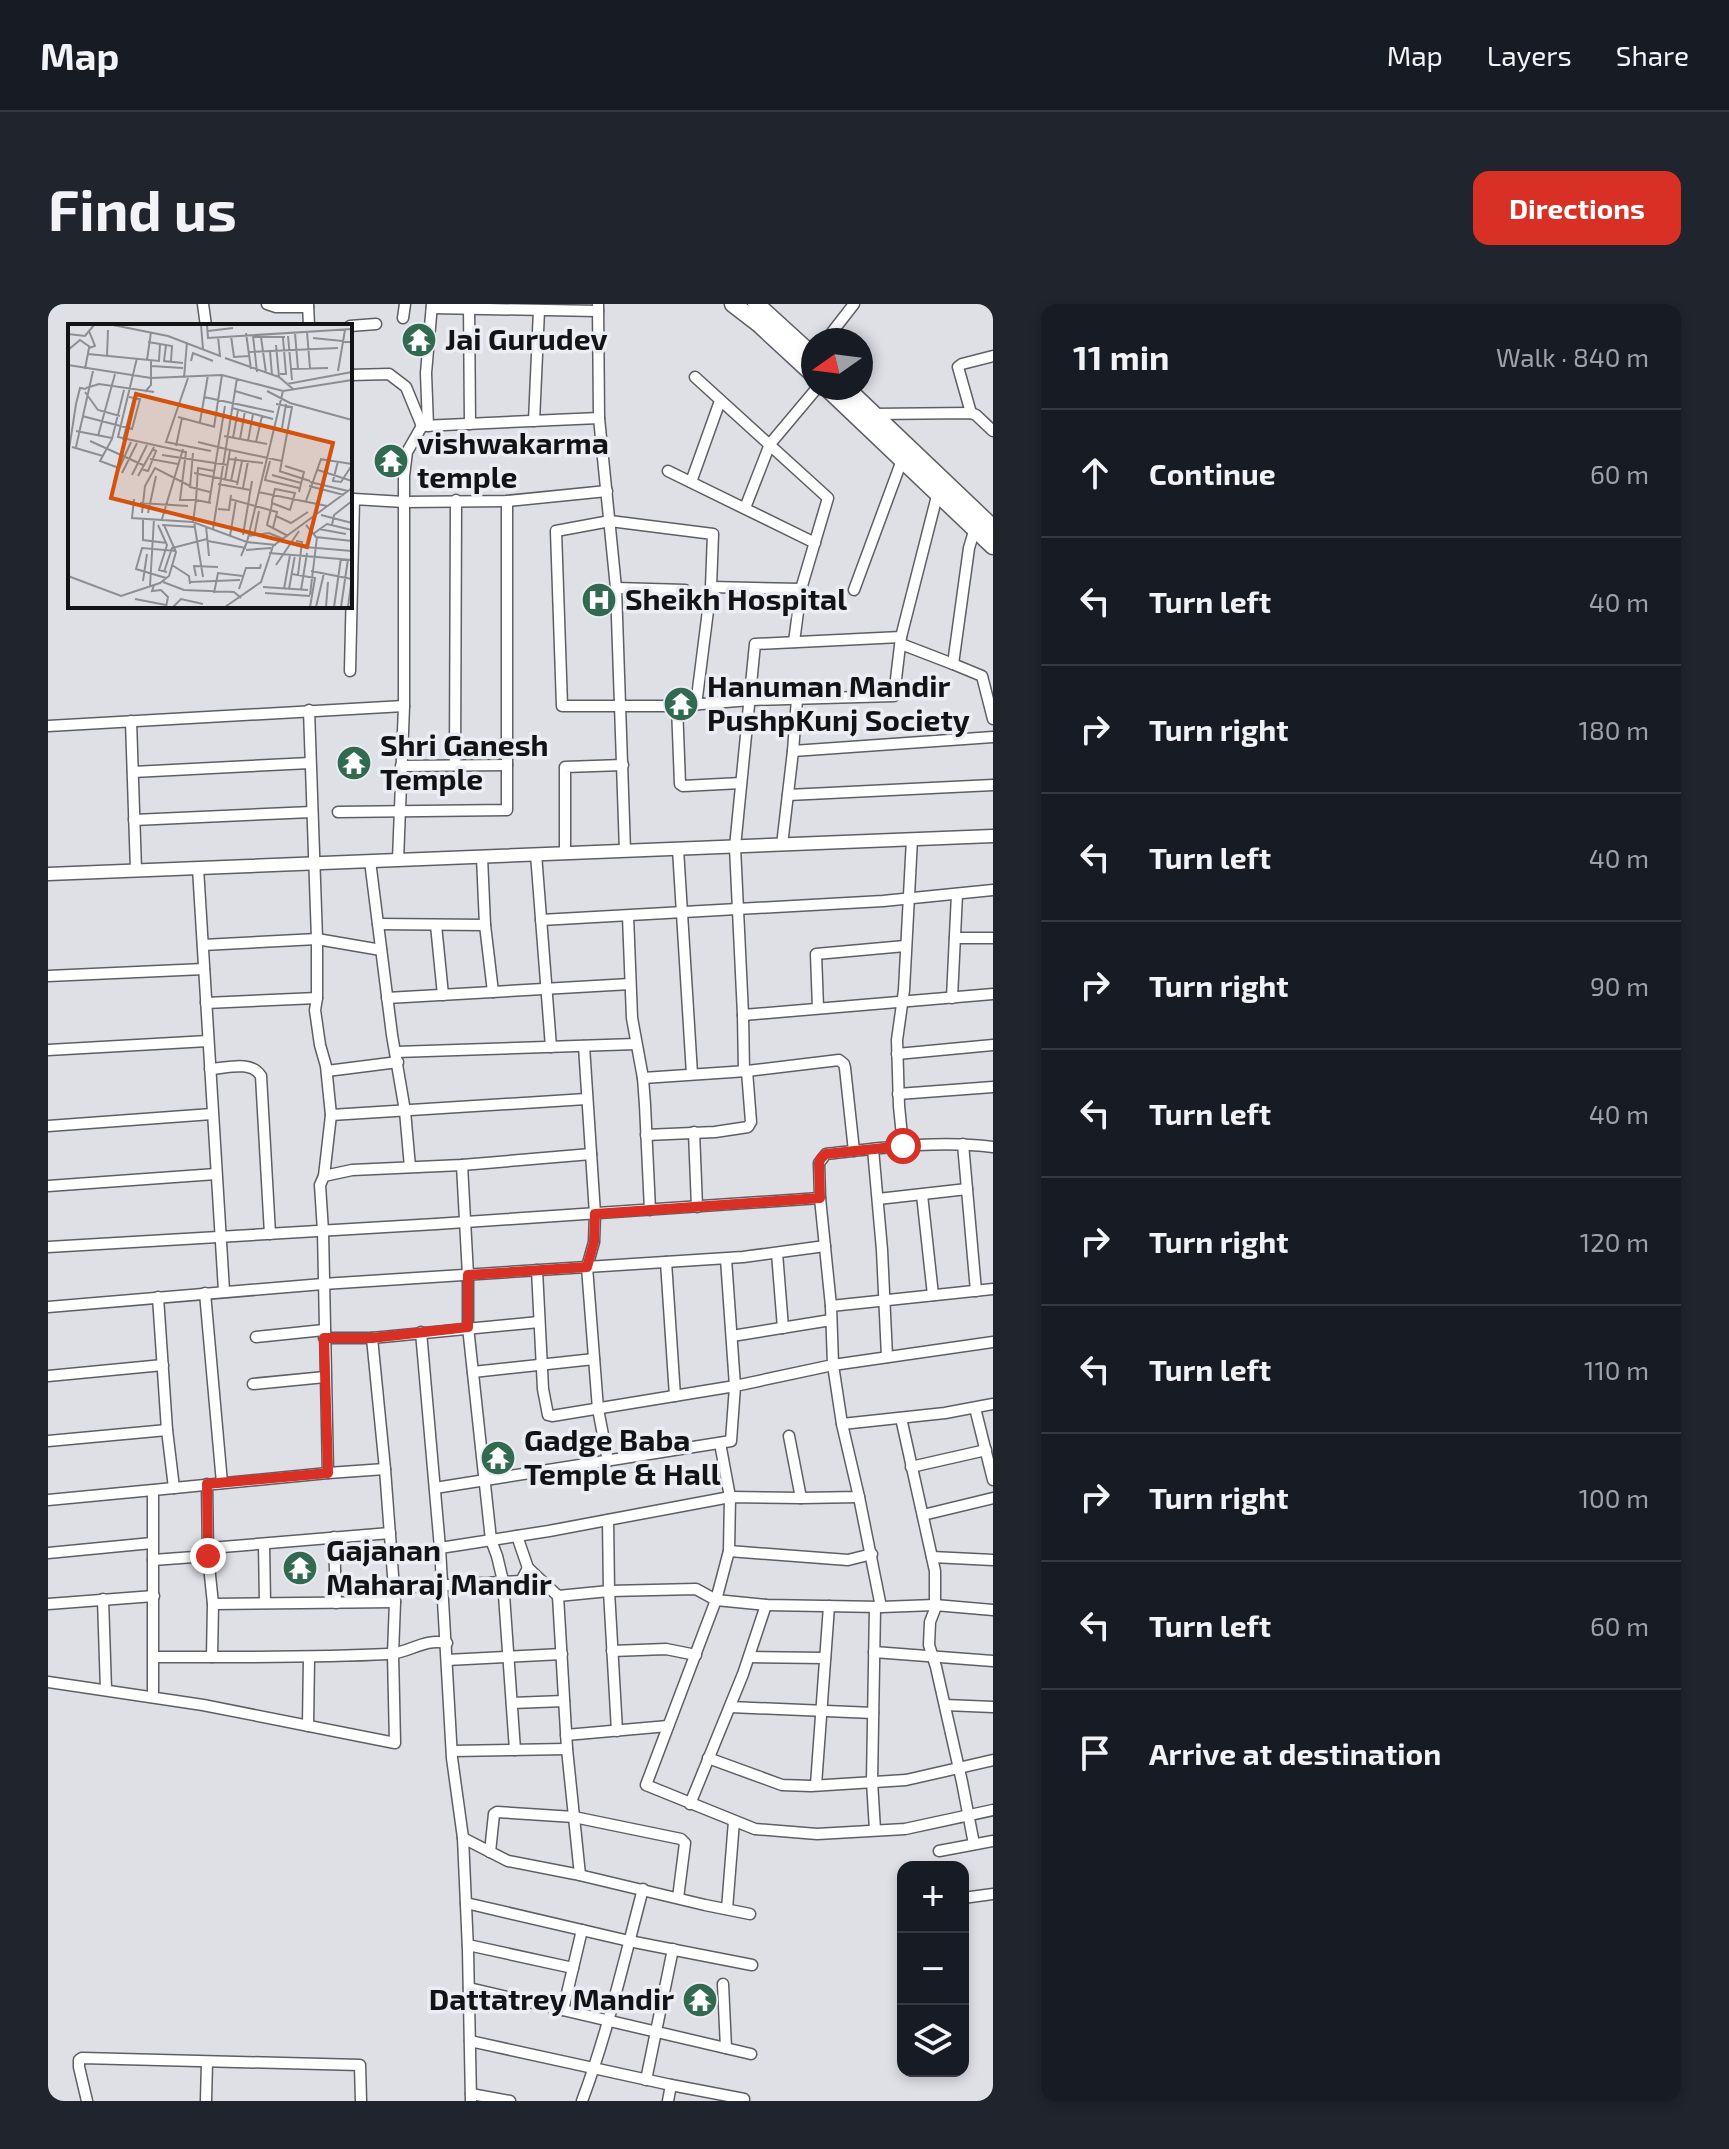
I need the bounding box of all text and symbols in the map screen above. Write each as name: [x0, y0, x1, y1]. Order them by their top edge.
text: Map: [40, 32, 119, 78]
text: Map: [1387, 38, 1443, 72]
text: Layers: [1487, 38, 1572, 72]
text: Share: [1616, 38, 1689, 72]
button: Directions: [1473, 171, 1681, 245]
text: Find us: [48, 175, 237, 242]
place label: Jai Gurudev: [445, 320, 608, 356]
temple icon: Jai Gurudev: [400, 321, 438, 359]
inset map: [68, 324, 352, 608]
north arrow: [801, 328, 873, 400]
text: 11 min: [1073, 336, 1170, 377]
text: Walk · 840 m: [1496, 341, 1649, 372]
place label: vishwakarma temple: [417, 424, 609, 494]
temple icon: vishwakarma temple: [372, 442, 410, 480]
icon: ahead: [1073, 451, 1117, 495]
text: Continue: [1149, 455, 1276, 491]
text: 60 m: [1590, 458, 1649, 489]
icon: left: [1073, 579, 1117, 623]
place label: Sheikh Hospital: [625, 580, 847, 616]
hospital icon: Sheikh Hospital: [580, 581, 618, 619]
text: Turn left: [1149, 583, 1271, 619]
text: 40 m: [1589, 586, 1649, 617]
place label: Hanuman Mandir PushpKunj Society: [707, 667, 970, 738]
temple icon: Hanuman Mandir PushpKunj Society: [662, 685, 700, 723]
icon: right: [1073, 707, 1117, 751]
text: Turn right: [1149, 711, 1289, 747]
text: 180 m: [1579, 714, 1649, 745]
place label: Shri Ganesh Temple: [380, 726, 549, 796]
temple icon: Shri Ganesh Temple: [335, 744, 373, 782]
icon: left: [1073, 835, 1117, 879]
text: Turn left: [1149, 839, 1271, 875]
text: 40 m: [1589, 842, 1649, 873]
icon: right: [1073, 963, 1117, 1007]
text: Turn right: [1149, 967, 1289, 1003]
text: 90 m: [1590, 970, 1649, 1001]
icon: left: [1073, 1091, 1117, 1135]
text: Turn left: [1149, 1095, 1271, 1131]
text: 40 m: [1589, 1098, 1649, 1129]
route start: [885, 1128, 921, 1164]
icon: right: [1073, 1219, 1117, 1263]
text: Turn right: [1149, 1223, 1289, 1259]
text: 120 m: [1580, 1226, 1649, 1257]
icon: left: [1073, 1347, 1117, 1391]
text: Turn left: [1149, 1351, 1271, 1387]
text: 110 m: [1584, 1354, 1649, 1385]
place label: Gadge Baba Temple & Hall: [524, 1421, 721, 1491]
temple icon: Gadge Baba Temple & Hall: [479, 1439, 517, 1477]
icon: right: [1073, 1475, 1117, 1519]
text: Turn right: [1149, 1479, 1289, 1515]
text: 100 m: [1579, 1482, 1649, 1513]
place label: Gajanan Maharaj Mandir: [326, 1531, 552, 1601]
route end: [190, 1538, 226, 1574]
temple icon: Gajanan Maharaj Mandir: [281, 1549, 319, 1587]
icon: left: [1073, 1603, 1117, 1647]
text: Turn left: [1149, 1607, 1271, 1643]
text: 60 m: [1590, 1610, 1649, 1641]
icon: arrive: [1073, 1731, 1117, 1775]
text: Arrive at destination: [1149, 1735, 1441, 1771]
map controls: [897, 1861, 969, 2077]
button: +: [897, 1861, 969, 1933]
button: −: [897, 1933, 969, 2005]
place label: Dattatrey Mandir: [429, 1980, 674, 2017]
temple icon: Dattatrey Mandir: [681, 1981, 719, 2019]
button: layers: [897, 2005, 969, 2077]

